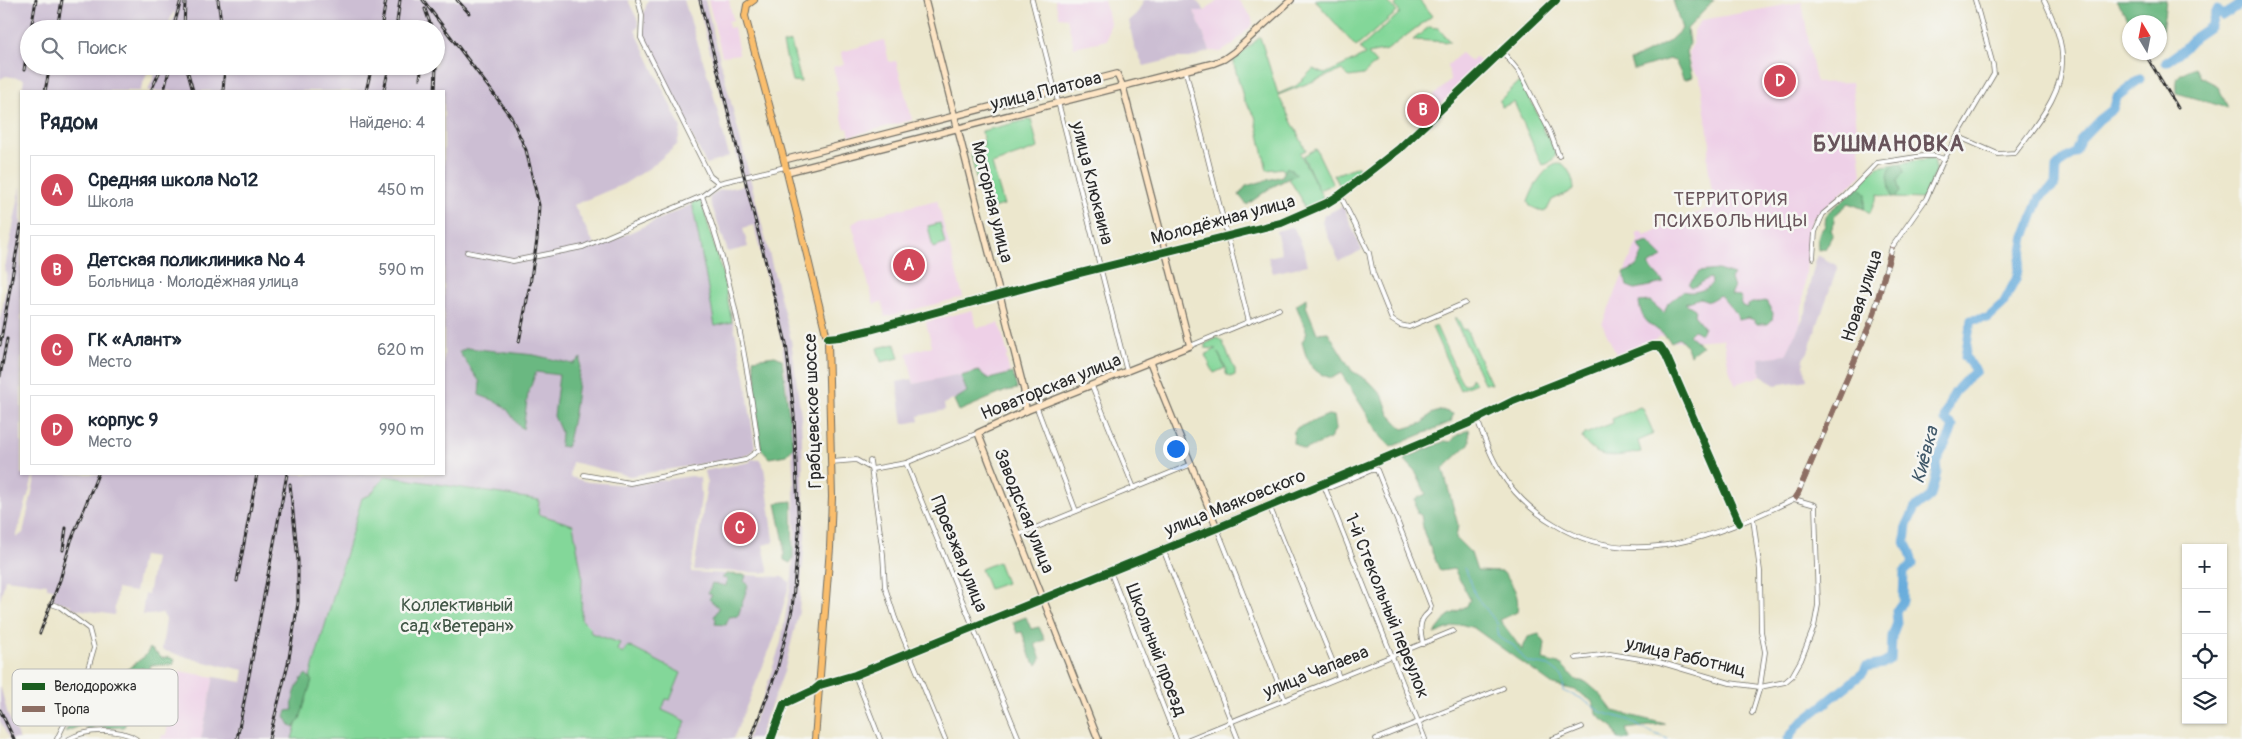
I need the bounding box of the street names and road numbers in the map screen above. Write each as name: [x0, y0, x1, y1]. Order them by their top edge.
street label: улица Платова: [987, 66, 1104, 116]
street label: улица Клюквина: [1065, 118, 1118, 247]
street label: Моторная улица: [966, 139, 1018, 265]
street label: Молодёжная улица: [1148, 190, 1298, 250]
street label: Новая улица: [1836, 247, 1888, 345]
street label: Грабцевское шоссе: [799, 333, 827, 489]
street label: Новаторская улица: [977, 348, 1125, 426]
street label: Заводская улица: [989, 445, 1059, 577]
street label: улица Маяковского: [1160, 464, 1309, 542]
street label: Проезжая улица: [925, 492, 993, 616]
street label: 1-й Стекольный переулок: [1339, 510, 1435, 702]
street label: Школьный проезд: [1120, 580, 1192, 720]
street label: улица Работниц: [1623, 632, 1748, 682]
street label: улица Чапаева: [1259, 640, 1372, 704]

